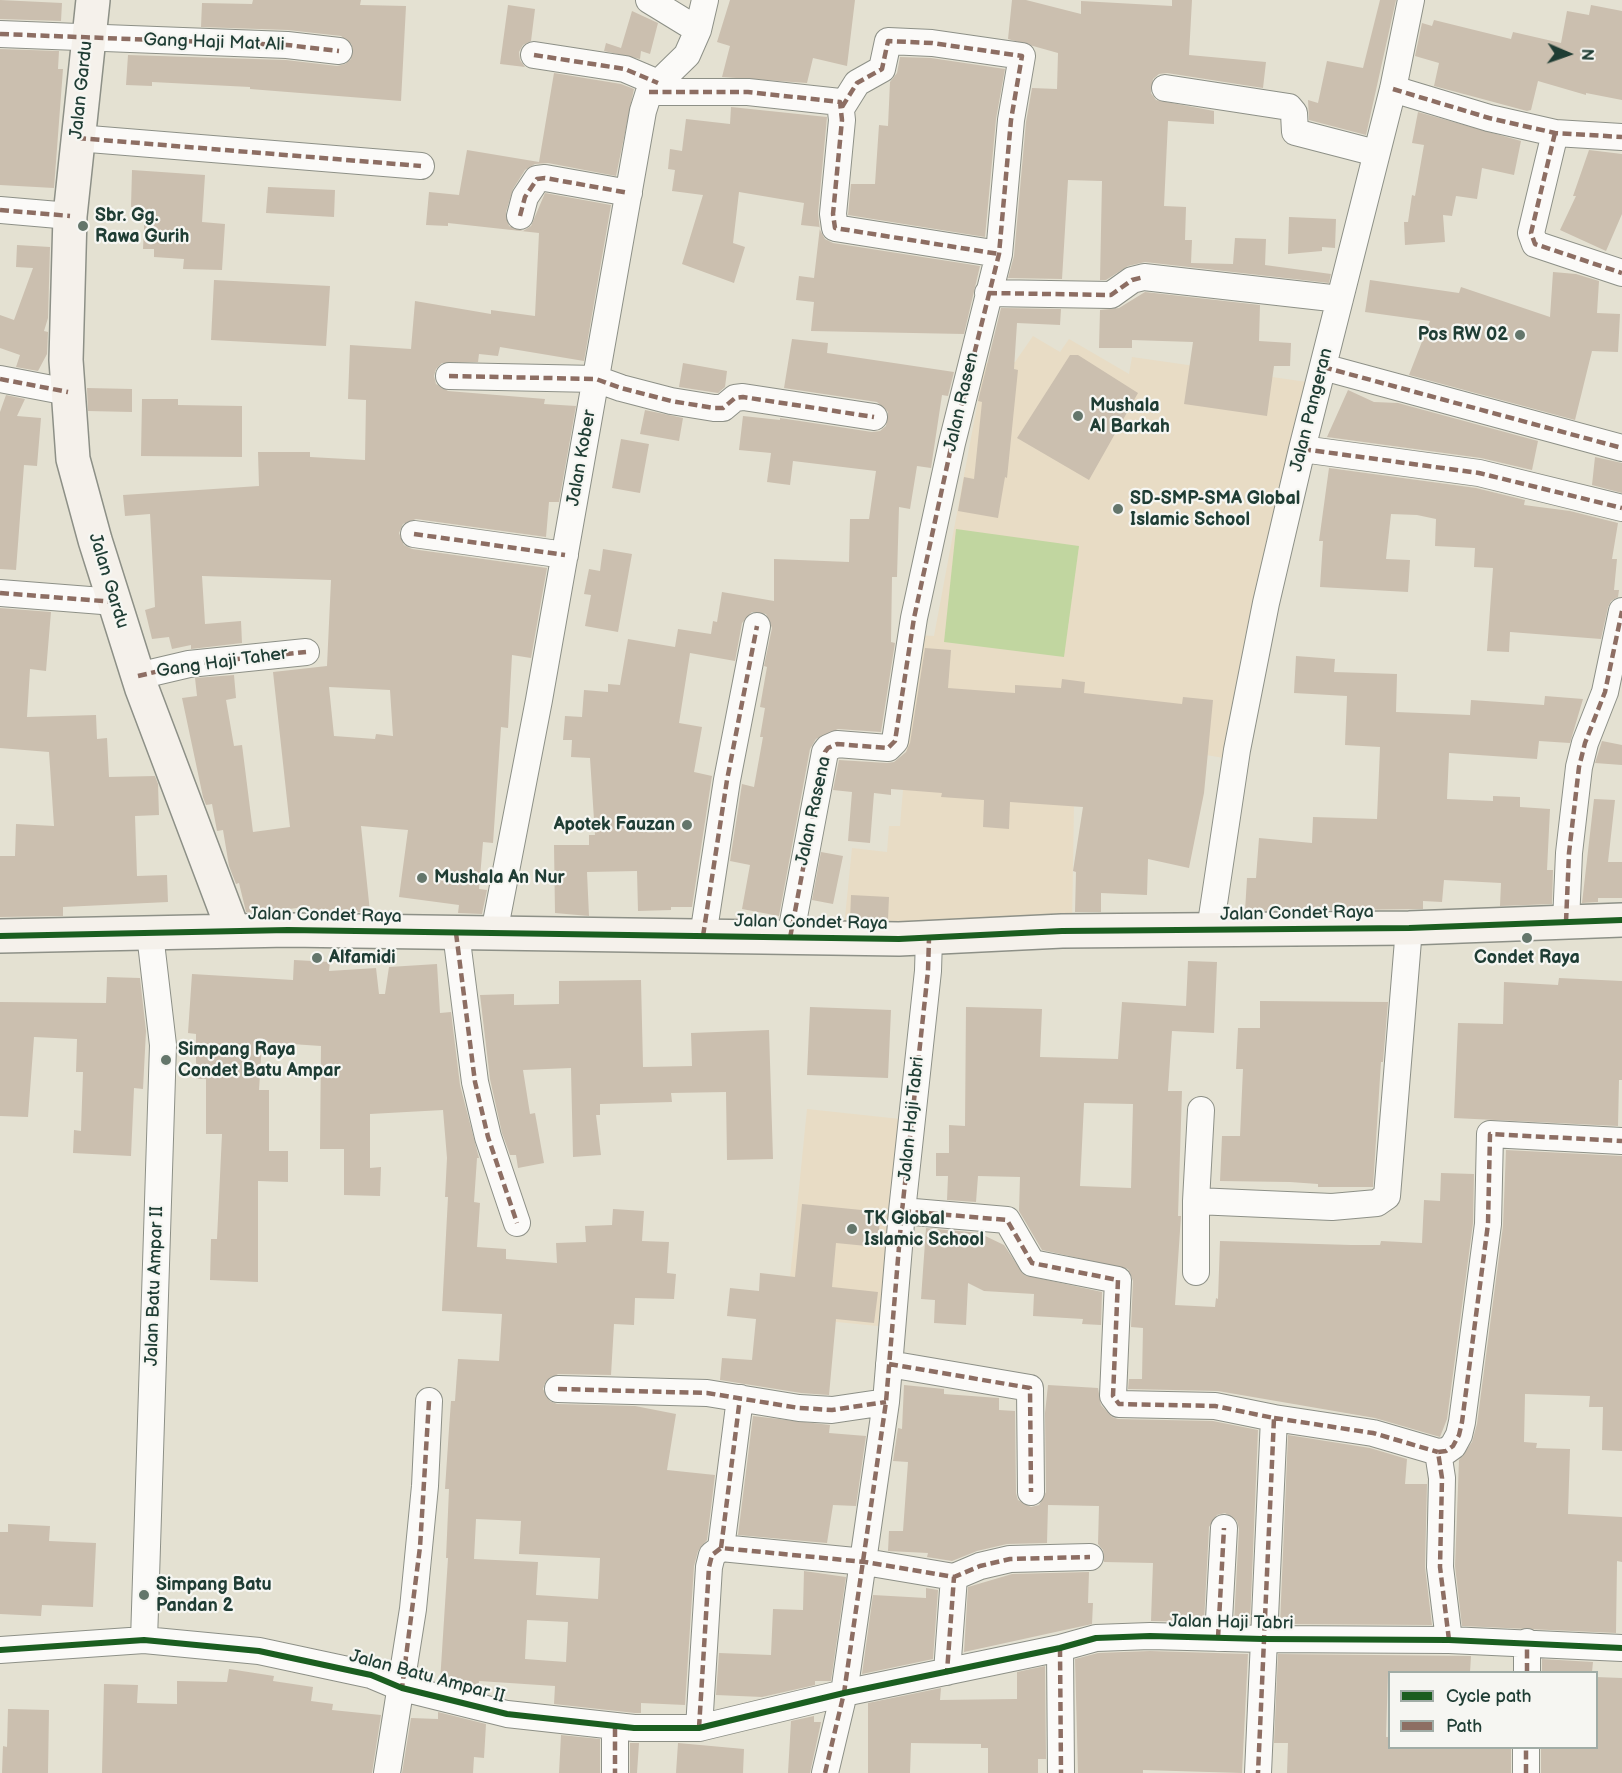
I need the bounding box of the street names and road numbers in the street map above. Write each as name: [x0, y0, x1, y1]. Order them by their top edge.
street label: Gang Haji Mat Ali: [143, 30, 285, 56]
street label: Jalan Gardu: [66, 40, 98, 140]
street label: Jalan Pangeran: [1286, 346, 1338, 474]
street label: Jalan Rasen: [940, 350, 984, 454]
street label: Jalan Kober: [563, 408, 601, 508]
street label: Jalan Gardu: [83, 531, 133, 631]
street label: Gang Haji Taher: [155, 643, 289, 683]
street label: Jalan Rasena: [792, 754, 836, 868]
street label: Jalan Condet Raya: [1220, 902, 1374, 926]
street label: Jalan Condet Raya: [248, 904, 402, 928]
street label: Jalan Condet Raya: [734, 911, 888, 935]
street label: Jalan Haji Tabri: [895, 1056, 929, 1182]
street label: Jalan Batu Ampar II: [141, 1206, 169, 1366]
street label: Jalan Haji Tabri: [1168, 1611, 1294, 1635]
street label: Jalan Batu Ampar II: [347, 1646, 507, 1708]

